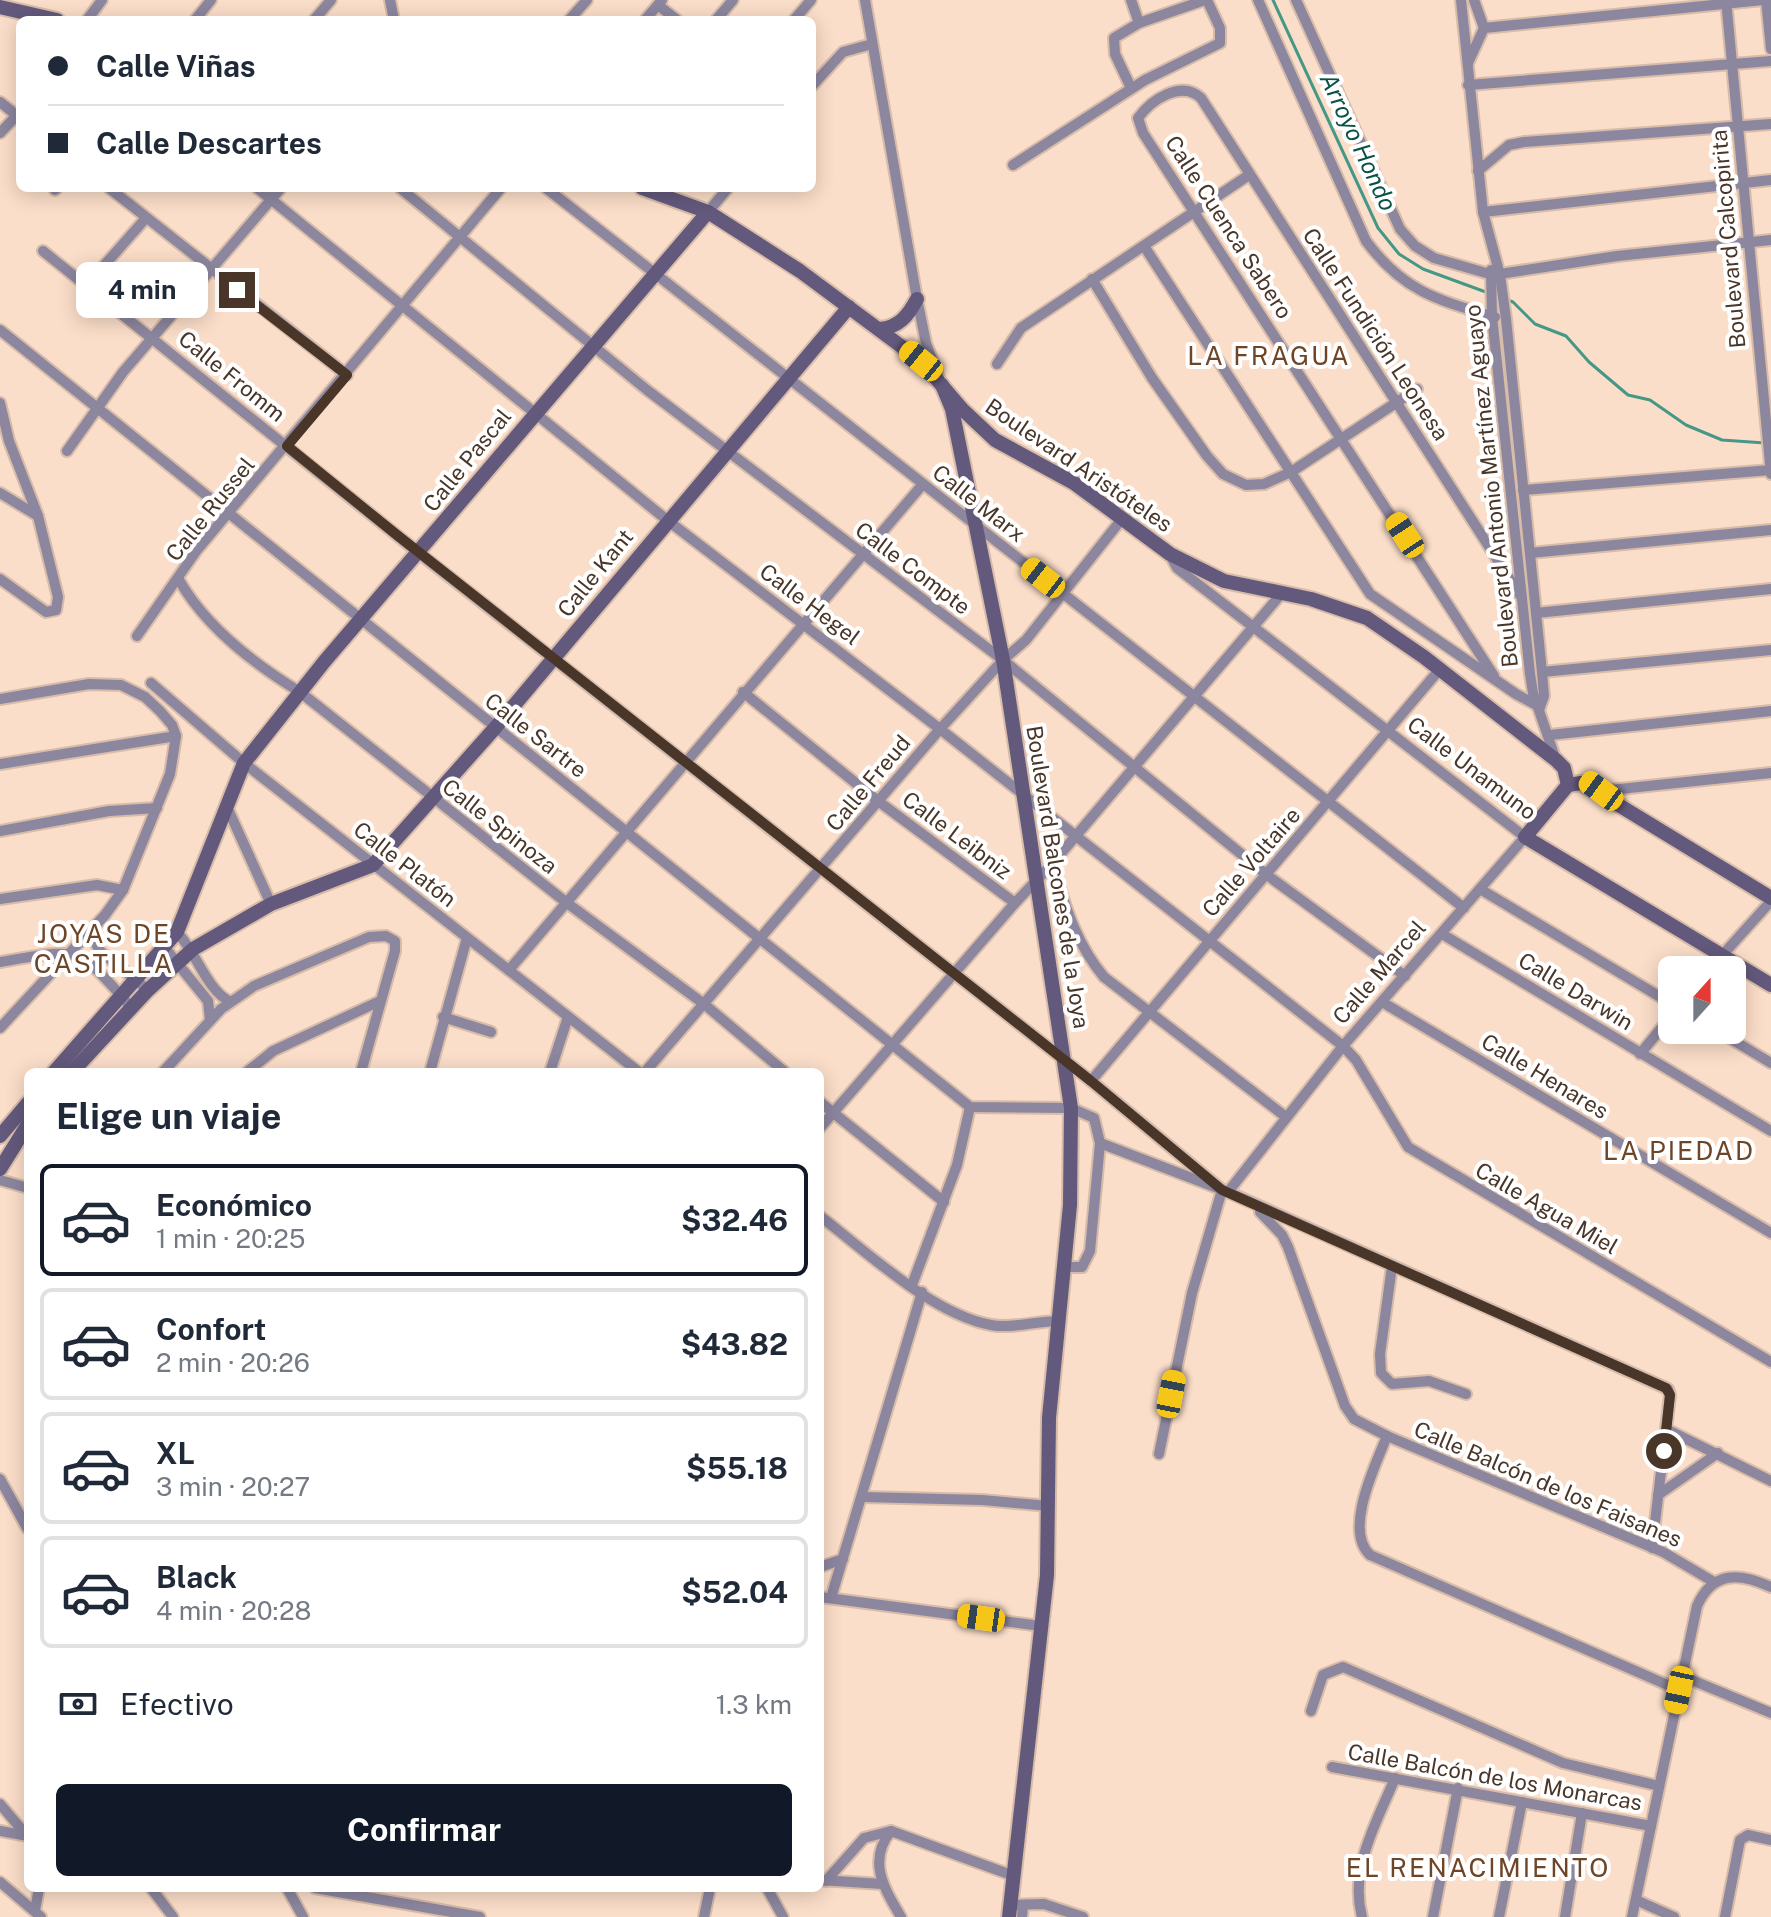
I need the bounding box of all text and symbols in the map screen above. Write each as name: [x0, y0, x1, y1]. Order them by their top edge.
text: Calle Viñas: [96, 48, 256, 84]
water label: Arroyo Hondo: [1315, 68, 1403, 215]
text: Calle Descartes: [96, 125, 322, 161]
street label: Boulevard Calcopirita: [1705, 129, 1751, 349]
street label: Calle Cuenca Sabero: [1160, 131, 1298, 323]
street label: Calle Fundición Leonesa: [1298, 223, 1454, 445]
callout: 4 min: [77, 262, 209, 318]
route end: [219, 272, 255, 308]
text: 4 min: [108, 274, 176, 305]
street label: Boulevard Antonio Martínez Aguayo: [1459, 303, 1523, 669]
street label: Calle Fromm: [174, 325, 290, 427]
car: [895, 337, 947, 385]
district label: LA FRAGUA: [1187, 340, 1351, 371]
street label: Boulevard Aristóteles: [981, 393, 1177, 537]
street label: Calle Pascal: [418, 403, 516, 517]
street label: Calle Russel: [160, 452, 260, 566]
street label: Calle Marx: [928, 459, 1030, 547]
car: [1382, 508, 1428, 562]
street label: Calle Compte: [850, 516, 976, 620]
street label: Calle Kant: [552, 524, 638, 622]
car: [1017, 554, 1069, 602]
street label: Calle Hegel: [755, 558, 865, 650]
street label: Calle Sartre: [480, 687, 592, 783]
street label: Calle Unamuno: [1402, 711, 1542, 825]
street label: Boulevard Balcones de la Joya: [1021, 724, 1095, 1030]
street label: Calle Freud: [820, 730, 916, 836]
car: [1575, 767, 1627, 815]
street label: Calle Spinoza: [437, 773, 563, 879]
street label: Calle Leibniz: [897, 786, 1017, 884]
street label: Calle Voltaire: [1197, 802, 1305, 922]
street label: Calle Platón: [349, 816, 461, 912]
street label: Calle Marcel: [1327, 915, 1431, 1029]
district label: JOYAS DE CASTILLA: [34, 918, 174, 979]
street label: Calle Darwin: [1514, 947, 1638, 1035]
north arrow: [1658, 956, 1746, 1044]
map controls: [1658, 956, 1746, 1044]
street label: Calle Henares: [1477, 1028, 1613, 1124]
text: Elige un viaje: [56, 1095, 281, 1137]
district label: LA PIEDAD: [1603, 1135, 1755, 1166]
street label: Calle Agua Miel: [1471, 1157, 1623, 1259]
icon: car: [60, 1184, 132, 1256]
text: Económico: [156, 1187, 312, 1223]
text: $32.46: [681, 1202, 788, 1238]
text: 1 min · 20:25: [156, 1223, 305, 1254]
icon: car: [60, 1308, 132, 1380]
text: Confort: [156, 1311, 266, 1347]
text: $43.82: [681, 1326, 788, 1362]
text: 2 min · 20:26: [156, 1347, 310, 1378]
car: [1155, 1368, 1187, 1420]
street label: Calle Balcón de los Faisanes: [1410, 1416, 1686, 1552]
icon: car: [60, 1432, 132, 1504]
route start: [1646, 1433, 1682, 1469]
text: XL: [156, 1435, 195, 1471]
text: $55.18: [686, 1450, 788, 1486]
text: 3 min · 20:27: [156, 1471, 310, 1502]
icon: car: [60, 1556, 132, 1628]
text: Black: [156, 1559, 237, 1595]
text: $52.04: [681, 1574, 788, 1610]
text: 4 min · 20:28: [156, 1595, 311, 1626]
car: [956, 1603, 1006, 1633]
car: [1662, 1664, 1696, 1716]
icon: cash: [56, 1682, 100, 1726]
text: Efectivo: [120, 1686, 234, 1722]
text: 1.3 km: [716, 1689, 792, 1720]
street label: Calle Balcón de los Monarcas: [1346, 1738, 1644, 1816]
button: Confirmar: [56, 1784, 792, 1876]
district label: EL RENACIMIENTO: [1346, 1852, 1610, 1883]

